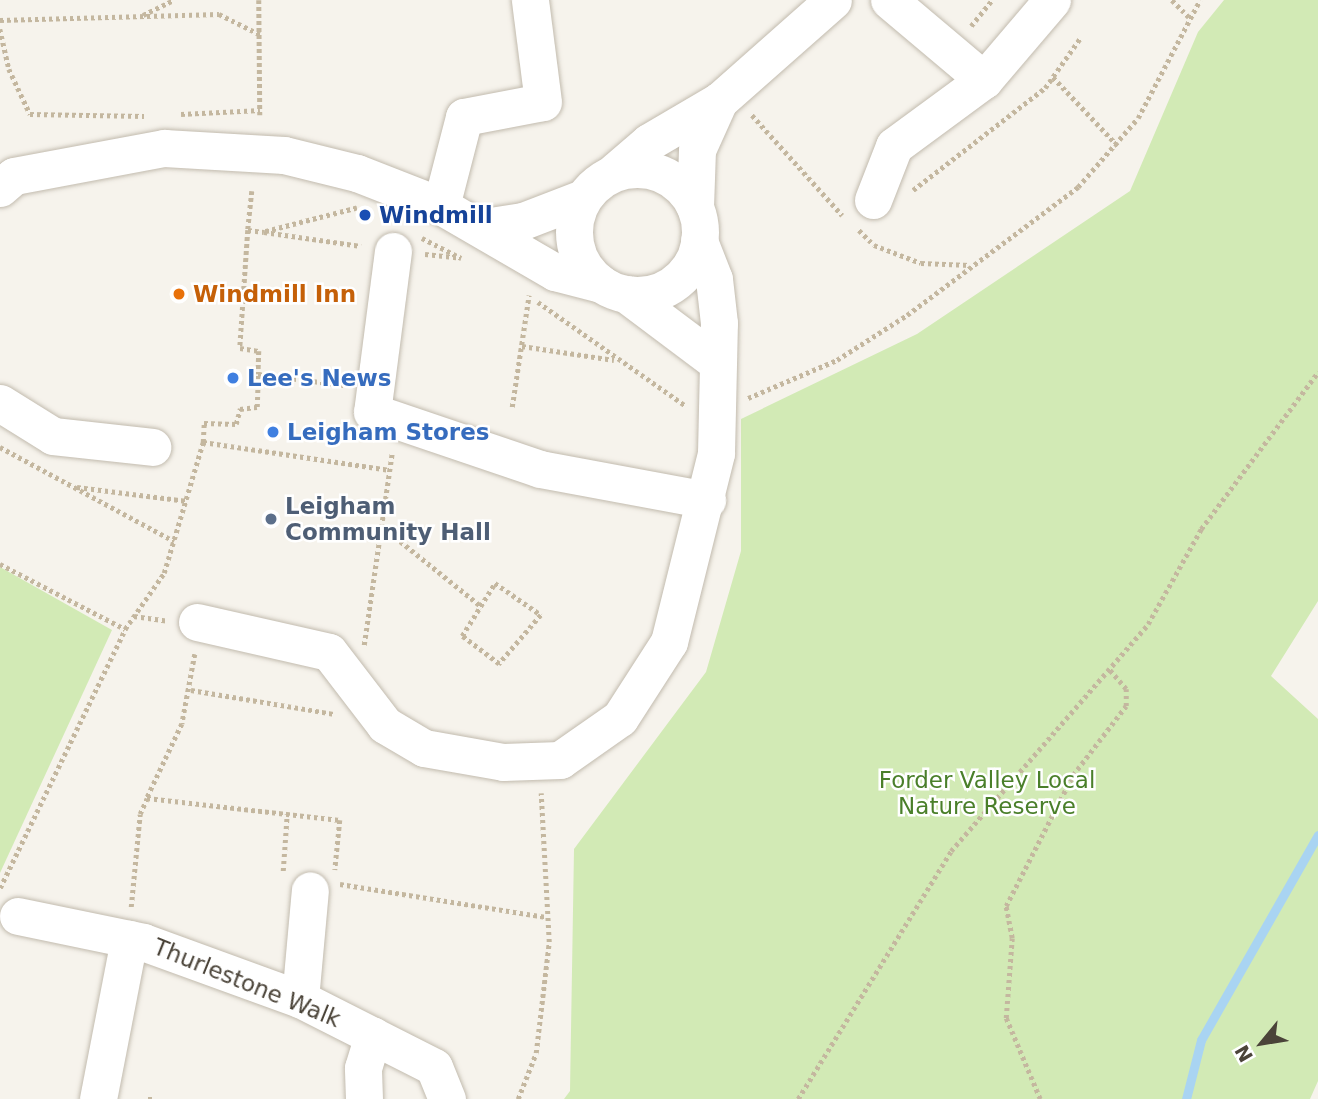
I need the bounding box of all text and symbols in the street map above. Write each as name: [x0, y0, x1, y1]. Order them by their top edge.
place label: Windmill: [379, 201, 493, 229]
marker: Windmill: [357, 207, 373, 223]
place label: Windmill Inn: [193, 280, 356, 308]
marker: Windmill Inn: [171, 286, 187, 302]
place label: Lee's News: [247, 364, 391, 392]
marker: Lee's News: [225, 370, 241, 386]
place label: Leigham Stores: [287, 418, 489, 446]
marker: Leigham Stores: [265, 424, 281, 440]
place label: Leigham Community Hall: [285, 492, 491, 546]
marker: Leigham Community Hall: [263, 511, 279, 527]
park label: Forder Valley Local Nature Reserve: [879, 766, 1095, 820]
street label: Thurlestone Walk: [149, 933, 345, 1033]
north arrow: [1227, 1008, 1297, 1078]
text: N: [1230, 1041, 1257, 1066]

